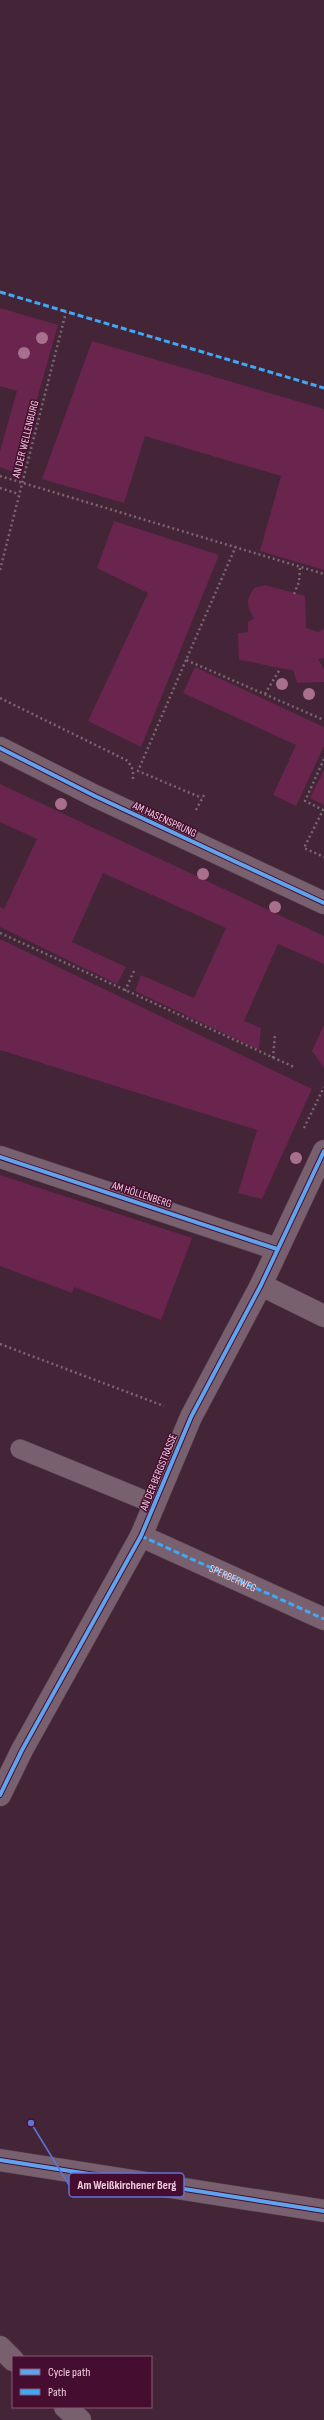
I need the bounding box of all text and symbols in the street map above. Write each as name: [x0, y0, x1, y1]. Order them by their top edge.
street label: AN DER WELLENBURG: [9, 399, 41, 480]
street label: AM HASENSPRUNG: [130, 799, 199, 840]
street label: AM HÖLLENBERG: [109, 1178, 173, 1210]
street label: AN DER BERGSTRASSE: [137, 1432, 180, 1513]
street label: SPERBERWEG: [207, 1562, 258, 1595]
callout: Am Weißkirchener Berg: [69, 2173, 184, 2197]
text: Am Weißkirchener Berg: [77, 2178, 176, 2193]
legend: [12, 2356, 152, 2408]
text: Cycle path: [48, 2365, 90, 2380]
text: Path: [48, 2385, 66, 2400]

